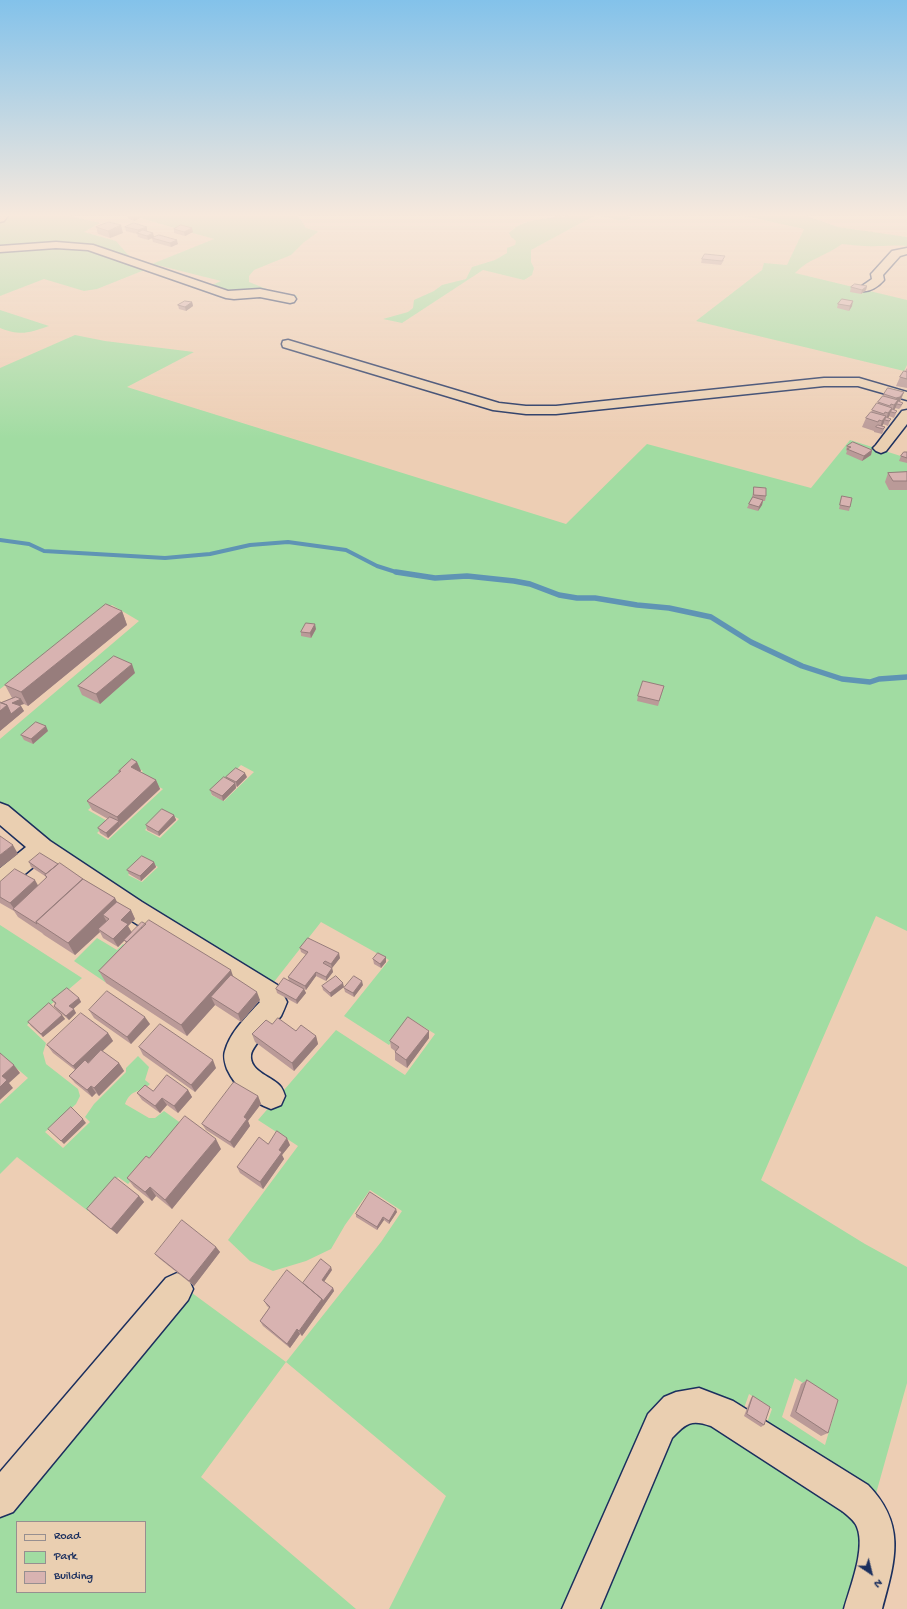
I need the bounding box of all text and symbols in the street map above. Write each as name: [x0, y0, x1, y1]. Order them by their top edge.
legend: [16, 1521, 146, 1593]
text: Road: [54, 1530, 80, 1544]
text: Park: [54, 1550, 77, 1564]
north arrow: [851, 1553, 891, 1593]
text: Building: [54, 1570, 93, 1584]
text: N: [871, 1576, 884, 1590]

